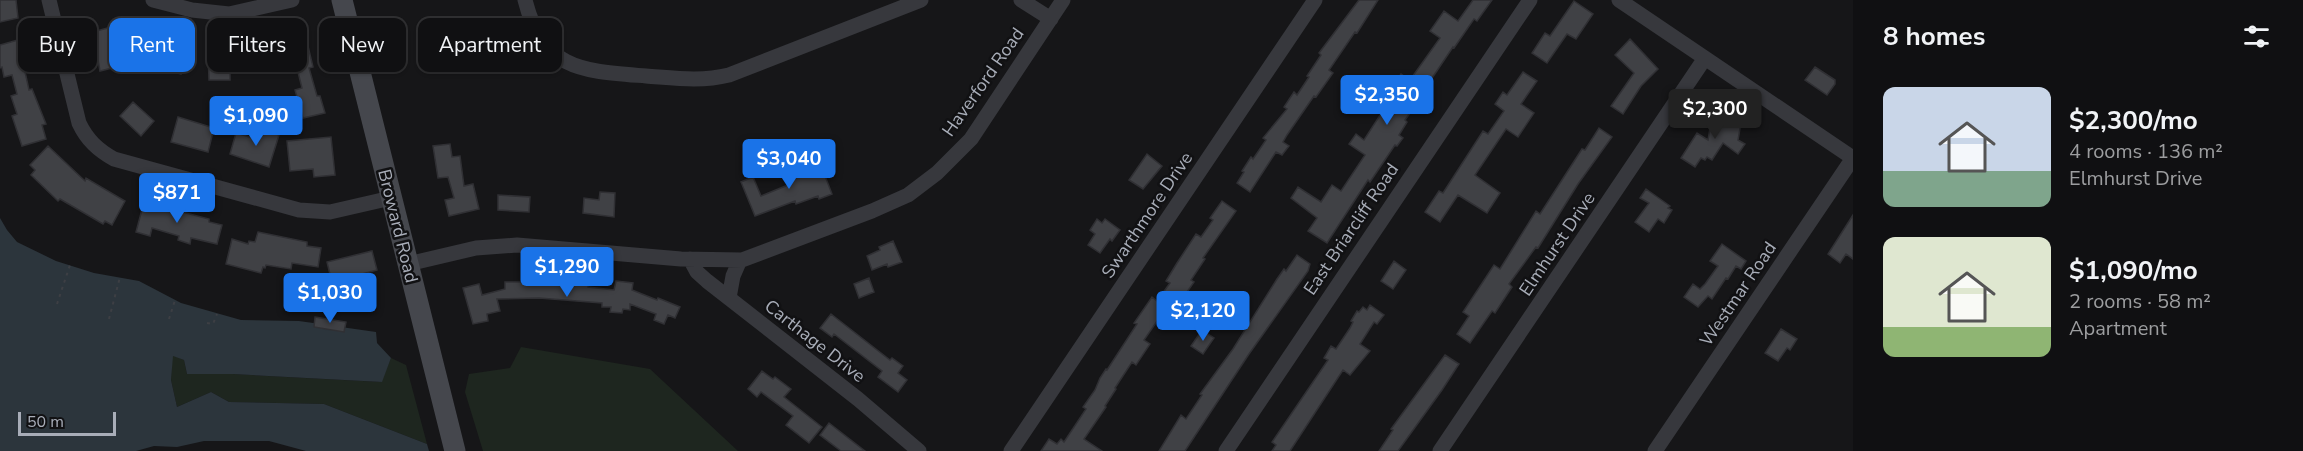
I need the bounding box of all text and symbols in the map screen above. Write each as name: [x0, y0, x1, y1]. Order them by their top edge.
chip: Buy: [18, 18, 97, 72]
chip: Rent: [109, 18, 195, 72]
chip: Filters: [207, 18, 307, 72]
chip: New: [319, 18, 406, 72]
chip: Apartment: [418, 18, 562, 72]
text: 8 homes: [1883, 19, 1985, 54]
icon: filters: [2240, 20, 2273, 53]
street label: Haverford Road: [937, 23, 1029, 141]
pin: $2,350: [1338, 75, 1436, 126]
text: $2,350: [1355, 81, 1419, 108]
pin: $2,300: [1666, 89, 1764, 140]
text: $2,300: [1683, 95, 1747, 122]
pin: $1,090: [207, 96, 305, 147]
text: $1,090: [224, 102, 288, 129]
text: $2,300/mo: [2069, 103, 2198, 138]
icon: home: [1931, 111, 2003, 183]
text: 4 rooms · 136 m²: [2069, 138, 2223, 165]
pin: $3,040: [740, 139, 838, 190]
text: $3,040: [757, 145, 821, 172]
street label: Swarthmore Drive: [1096, 147, 1198, 283]
street label: East Briarcliff Road: [1298, 158, 1404, 300]
text: Elmhurst Drive: [2069, 165, 2202, 192]
street label: Broward Road: [372, 167, 424, 285]
pin: $871: [141, 173, 213, 224]
text: $871: [153, 179, 201, 206]
street label: Elmhurst Drive: [1513, 188, 1601, 300]
street label: Westmar Road: [1694, 237, 1782, 351]
pin: $1,290: [518, 247, 616, 298]
text: $1,290: [535, 253, 599, 280]
text: $1,090/mo: [2069, 253, 2198, 288]
icon: home: [1931, 261, 2003, 333]
pin: $1,030: [281, 273, 379, 324]
text: $1,030: [298, 279, 362, 306]
text: 2 rooms · 58 m²: [2069, 288, 2211, 315]
pin: $2,120: [1154, 291, 1252, 342]
street label: Carthage Drive: [760, 294, 870, 388]
text: $2,120: [1171, 297, 1235, 324]
text: Apartment: [2069, 315, 2167, 342]
scale bar: [18, 409, 116, 436]
text: 50 m: [27, 411, 64, 433]

